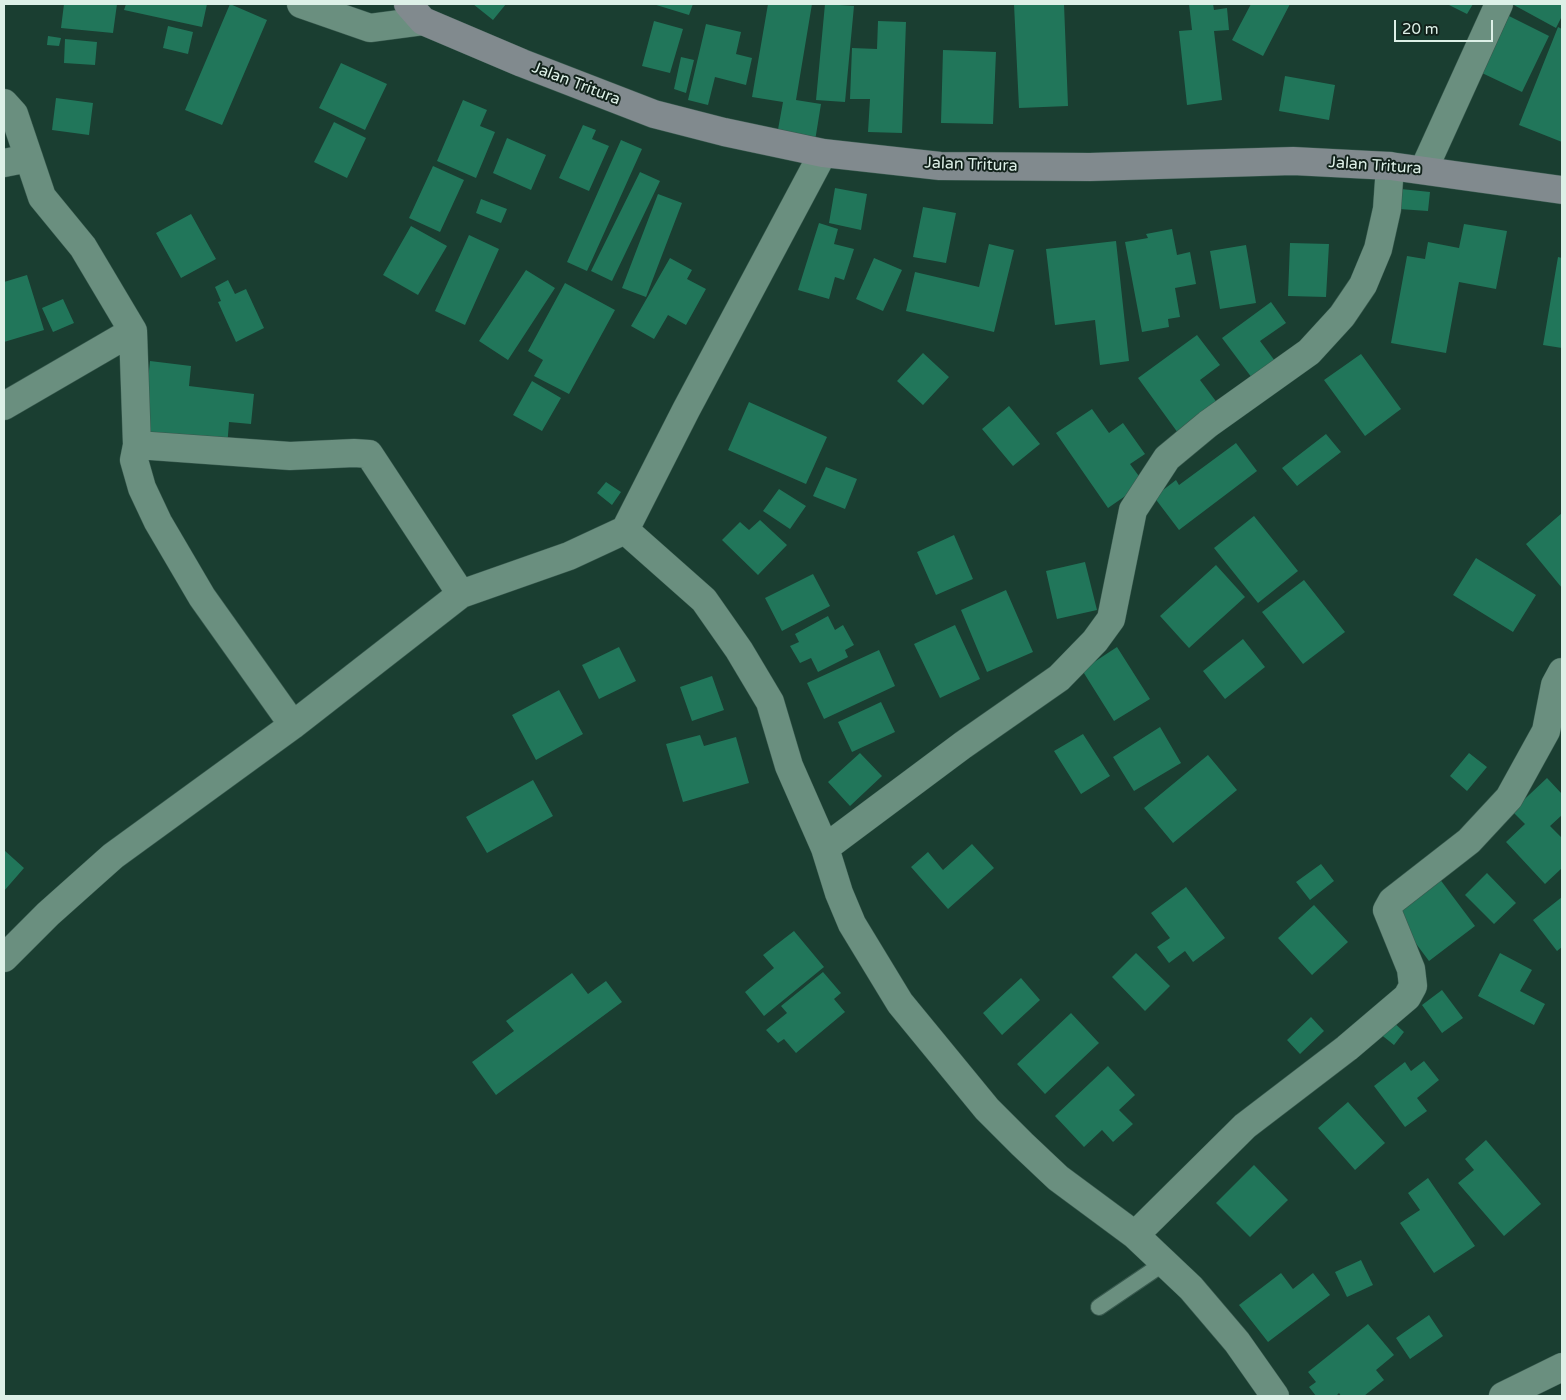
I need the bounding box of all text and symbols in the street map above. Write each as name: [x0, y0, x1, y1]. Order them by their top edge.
scale bar: [1396, 10, 1495, 42]
text: 20 m: [1402, 20, 1439, 38]
street label: Jalan Tritura: [529, 58, 623, 110]
street label: Jalan Tritura: [1328, 153, 1422, 179]
street label: Jalan Tritura: [924, 154, 1018, 176]

